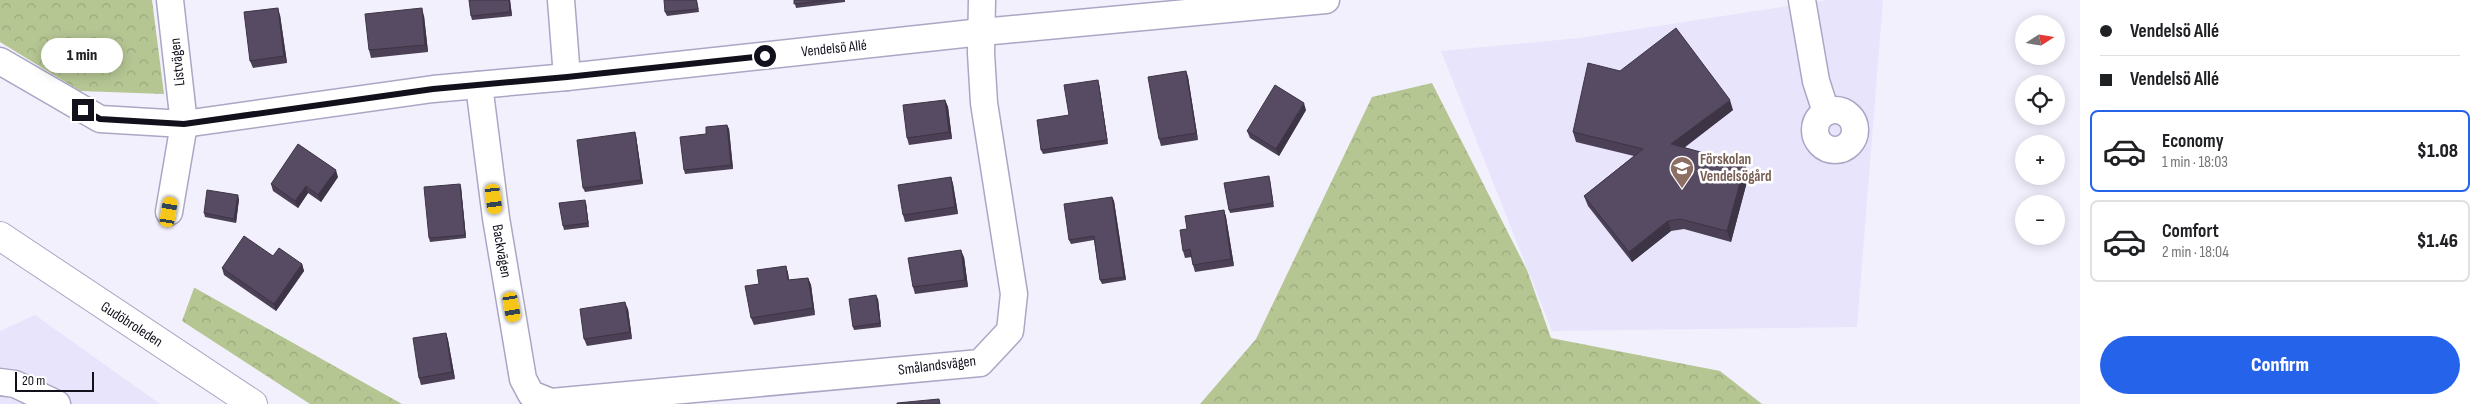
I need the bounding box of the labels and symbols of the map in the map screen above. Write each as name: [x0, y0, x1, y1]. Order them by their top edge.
north arrow: [2015, 15, 2065, 65]
street label: Vendelsö Allé: [800, 36, 868, 61]
street label: Listvägen: [166, 37, 189, 87]
callout: 1 min: [42, 38, 124, 72]
route start: [754, 45, 776, 67]
route end: [72, 99, 94, 121]
place label: Förskolan Vendelsögård: [1700, 150, 1771, 186]
school or university icon: Förskolan Vendelsögård: [1669, 155, 1695, 189]
car: [484, 183, 503, 215]
car: [159, 196, 178, 228]
street label: Backvägen: [487, 223, 516, 279]
car: [502, 291, 521, 323]
street label: Gudöbroleden: [97, 297, 166, 352]
street label: Smålandsvägen: [897, 351, 977, 380]
scale bar: [15, 369, 94, 392]

